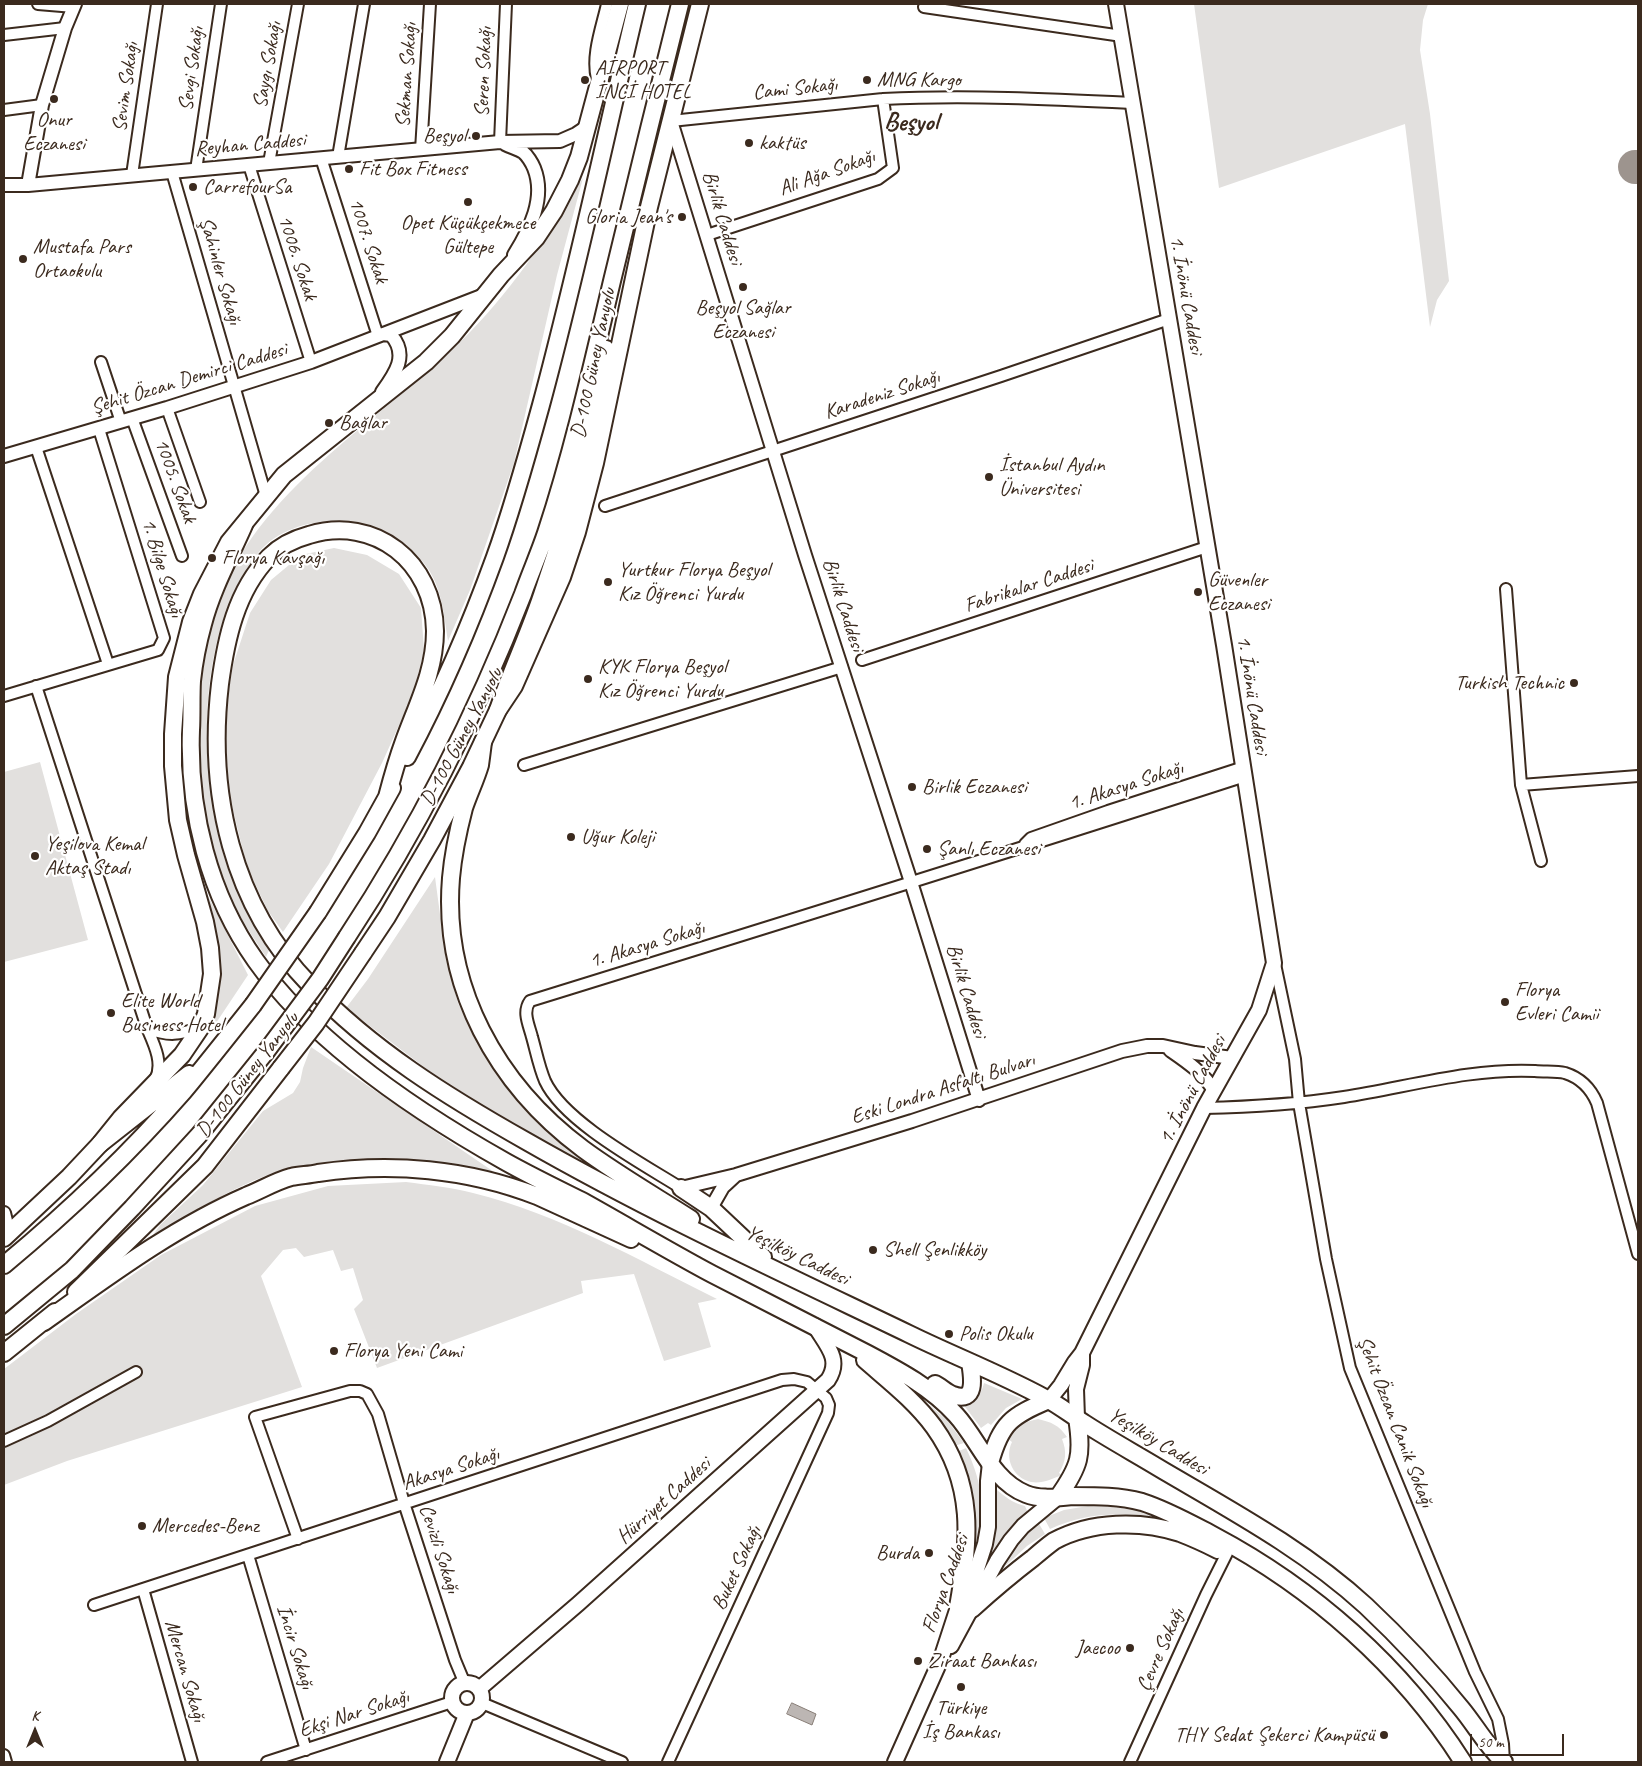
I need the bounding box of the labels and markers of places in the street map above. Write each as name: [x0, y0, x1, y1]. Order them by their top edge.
place label: AİRPORT İNCİ HOTEL: [595, 55, 691, 105]
place label: MNG Kargo: [877, 67, 961, 93]
marker: AİRPORT İNCİ HOTEL: [579, 74, 591, 86]
marker: MNG Kargo: [861, 74, 873, 86]
marker: Onur Eczanesi: [48, 93, 60, 105]
place label: Onur Eczanesi: [23, 107, 85, 157]
place label: Beşyol: [423, 123, 466, 149]
marker: Beşyol: [470, 130, 482, 142]
place label: kaktüs: [759, 130, 805, 156]
marker: kaktüs: [743, 137, 755, 149]
place label: Fit Box Fitness: [359, 156, 467, 182]
marker: Fit Box Fitness: [343, 163, 355, 175]
place label: CarrefourSa: [203, 174, 292, 200]
marker: CarrefourSa: [187, 181, 199, 193]
marker: Opet Küçükçekmece Gültepe: [462, 196, 474, 208]
place label: Gloria Jean's: [585, 204, 672, 230]
place label: Opet Küçükçekmece Gültepe: [401, 210, 535, 260]
marker: Gloria Jean's: [676, 211, 688, 223]
place label: Mustafa Pars Ortaokulu: [33, 234, 131, 284]
marker: Mustafa Pars Ortaokulu: [17, 253, 29, 265]
marker: Beşyol Sağlar Eczanesi: [737, 281, 749, 293]
place label: Beşyol Sağlar Eczanesi: [695, 295, 791, 345]
place label: Bağlar: [339, 410, 387, 436]
marker: Bağlar: [323, 417, 335, 429]
place label: İstanbul Aydın Üniversitesi: [999, 452, 1105, 502]
marker: İstanbul Aydın Üniversitesi: [983, 471, 995, 483]
place label: Florya Kavşağı: [222, 545, 324, 571]
marker: Florya Kavşağı: [206, 552, 218, 564]
place label: Yurtkur Florya Beşyol Kız Öğrenci Yurdu: [618, 557, 770, 607]
place label: Güvenler Eczanesi: [1208, 567, 1270, 617]
marker: Yurtkur Florya Beşyol Kız Öğrenci Yurdu: [602, 576, 614, 588]
marker: Güvenler Eczanesi: [1192, 586, 1204, 598]
place label: KYK Florya Beşyol Kız Öğrenci Yurdu: [598, 654, 726, 704]
place label: Turkish Technic: [1455, 670, 1564, 696]
marker: KYK Florya Beşyol Kız Öğrenci Yurdu: [582, 673, 594, 685]
marker: Turkish Technic: [1568, 677, 1580, 689]
place label: Birlik Eczanesi: [922, 774, 1027, 800]
marker: Birlik Eczanesi: [906, 781, 918, 793]
place label: Uğur Koleji: [581, 824, 654, 850]
place label: Yeşilova Kemal Aktaş Stadı: [45, 831, 144, 881]
marker: Uğur Koleji: [565, 831, 577, 843]
place label: Şanlı Eczanesi: [937, 836, 1040, 862]
marker: Şanlı Eczanesi: [921, 843, 933, 855]
marker: Yeşilova Kemal Aktaş Stadı: [29, 850, 41, 862]
place label: Florya Evleri Camii: [1515, 977, 1598, 1027]
place label: Elite World Business Hotel: [121, 988, 223, 1038]
marker: Florya Evleri Camii: [1499, 996, 1511, 1008]
marker: Elite World Business Hotel: [105, 1007, 117, 1019]
place label: Shell Şenlikköy: [883, 1237, 986, 1263]
marker: Shell Şenlikköy: [867, 1244, 879, 1256]
place label: Polis Okulu: [959, 1321, 1033, 1347]
marker: Polis Okulu: [943, 1328, 955, 1340]
place label: Florya Yeni Cami: [344, 1338, 463, 1364]
marker: Florya Yeni Cami: [328, 1345, 340, 1357]
place label: Mercedes-Benz: [152, 1513, 259, 1539]
marker: Mercedes-Benz: [136, 1520, 148, 1532]
place label: Burda: [876, 1540, 919, 1566]
marker: Burda: [923, 1547, 935, 1559]
place label: Jaecoo: [1076, 1635, 1120, 1661]
marker: Jaecoo: [1124, 1642, 1136, 1654]
place label: Ziraat Bankası: [928, 1648, 1036, 1674]
marker: Ziraat Bankası: [912, 1655, 924, 1667]
marker: Türkiye İş Bankası: [955, 1681, 967, 1693]
place label: Türkiye İş Bankası: [922, 1695, 1000, 1745]
place label: THY Sedat Şekerci Kampüsü: [1174, 1722, 1374, 1748]
marker: THY Sedat Şekerci Kampüsü: [1378, 1729, 1390, 1741]

